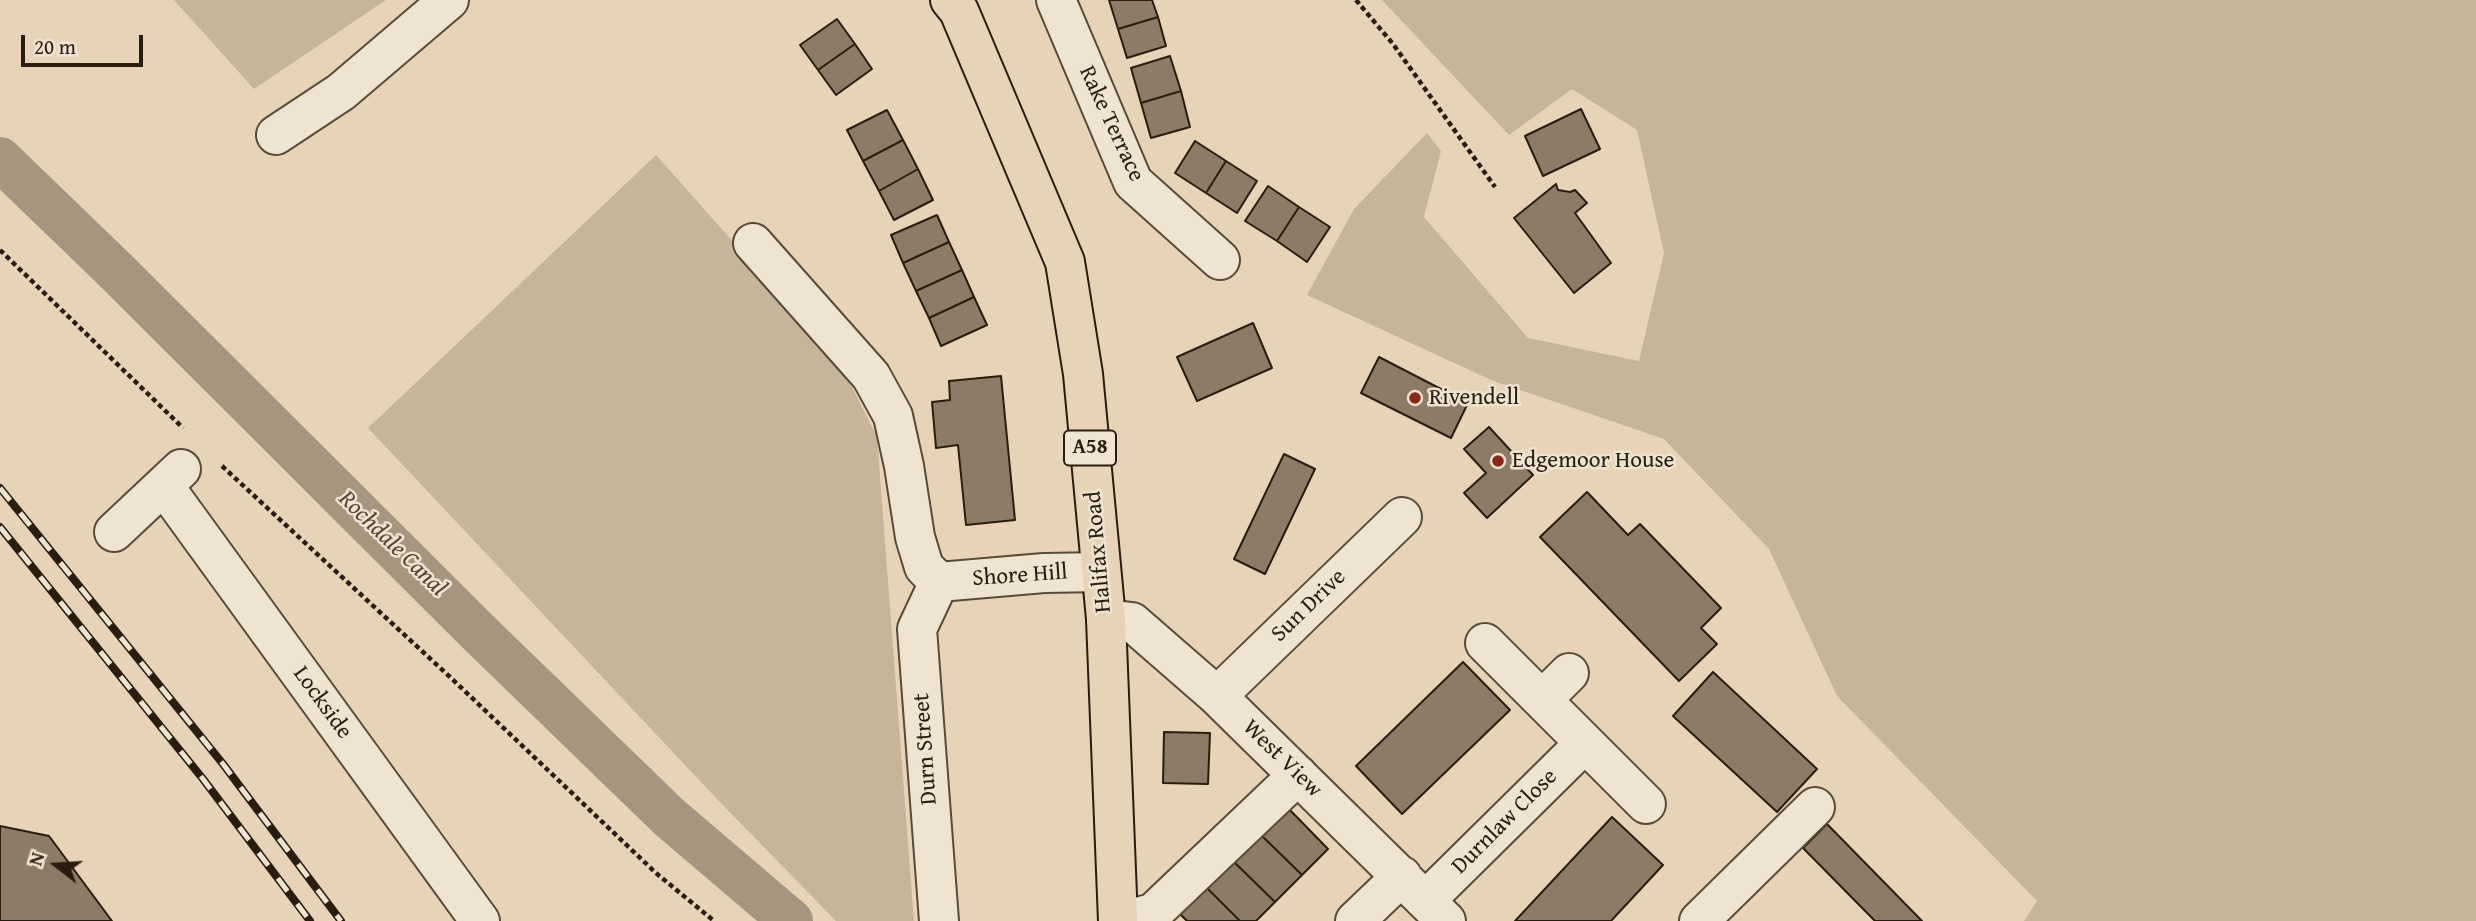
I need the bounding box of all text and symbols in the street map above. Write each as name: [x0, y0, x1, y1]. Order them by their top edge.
scale bar: [24, 21, 147, 65]
text: 20 m: [34, 31, 76, 62]
street label: Rake Terrace: [1072, 62, 1150, 186]
place label: Rivendell: [1429, 384, 1519, 412]
marker: Rivendell: [1407, 390, 1423, 406]
road number: A58: [1064, 430, 1116, 466]
place label: Edgemoor House: [1512, 447, 1674, 475]
marker: Edgemoor House: [1490, 453, 1506, 469]
water label: Rochdale Canal: [332, 485, 452, 603]
street label: Halifax Road: [1080, 490, 1118, 614]
street label: Shore Hill: [971, 559, 1069, 593]
street label: Sun Drive: [1266, 564, 1352, 648]
street label: Lockside: [286, 661, 358, 745]
street label: Durn Street: [908, 692, 944, 806]
street label: West View: [1236, 714, 1328, 804]
street label: Durnlaw Close: [1447, 764, 1563, 880]
north arrow: [21, 830, 91, 900]
text: N: [21, 849, 51, 869]

